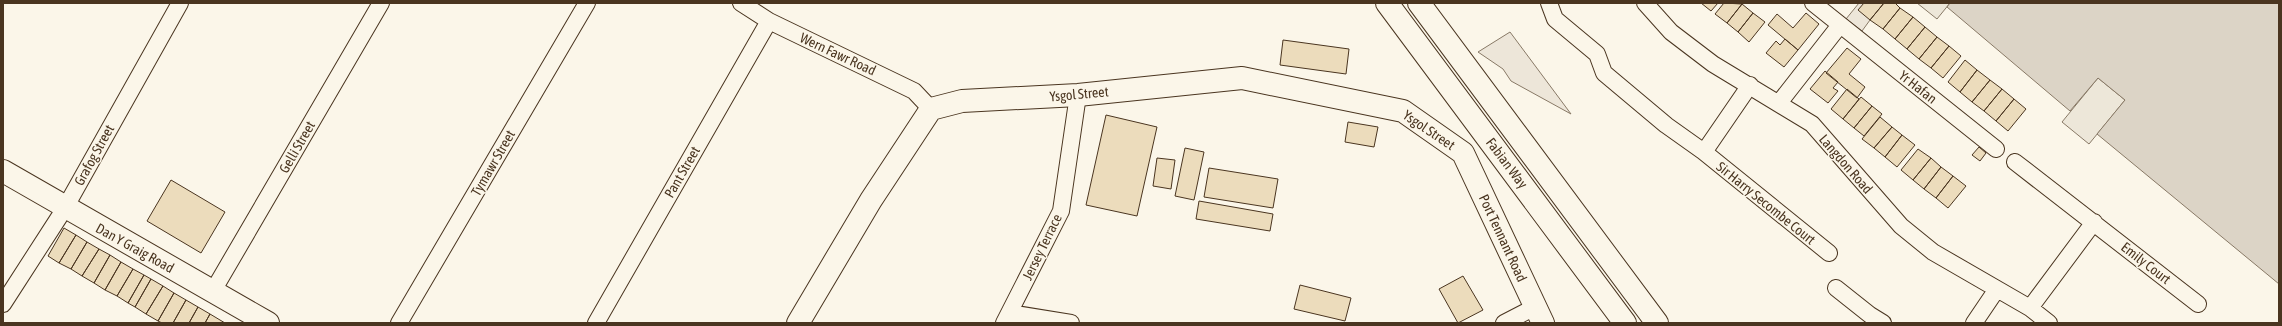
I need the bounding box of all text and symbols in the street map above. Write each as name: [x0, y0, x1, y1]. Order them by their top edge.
street label: Wern Fawr Road: [797, 29, 879, 79]
street label: Yr Hafan: [1896, 67, 1940, 107]
street label: Ysgol Street: [1049, 83, 1109, 105]
street label: Ysgol Street: [1400, 107, 1458, 153]
street label: Gelli Street: [276, 118, 318, 176]
street label: Grafog Street: [71, 122, 117, 188]
street label: Tymawr Street: [468, 127, 518, 199]
street label: Langdon Road: [1816, 131, 1876, 197]
street label: Fabian Way: [1483, 135, 1531, 192]
street label: Pant Street: [661, 144, 703, 200]
street label: Sir Harry Secombe Court: [1713, 158, 1819, 248]
street label: Port Tennant Road: [1476, 192, 1530, 284]
street label: Jersey Terrace: [1019, 211, 1065, 283]
street label: Dan Y Graig Road: [93, 220, 177, 276]
street label: Emily Court: [2118, 239, 2174, 287]

